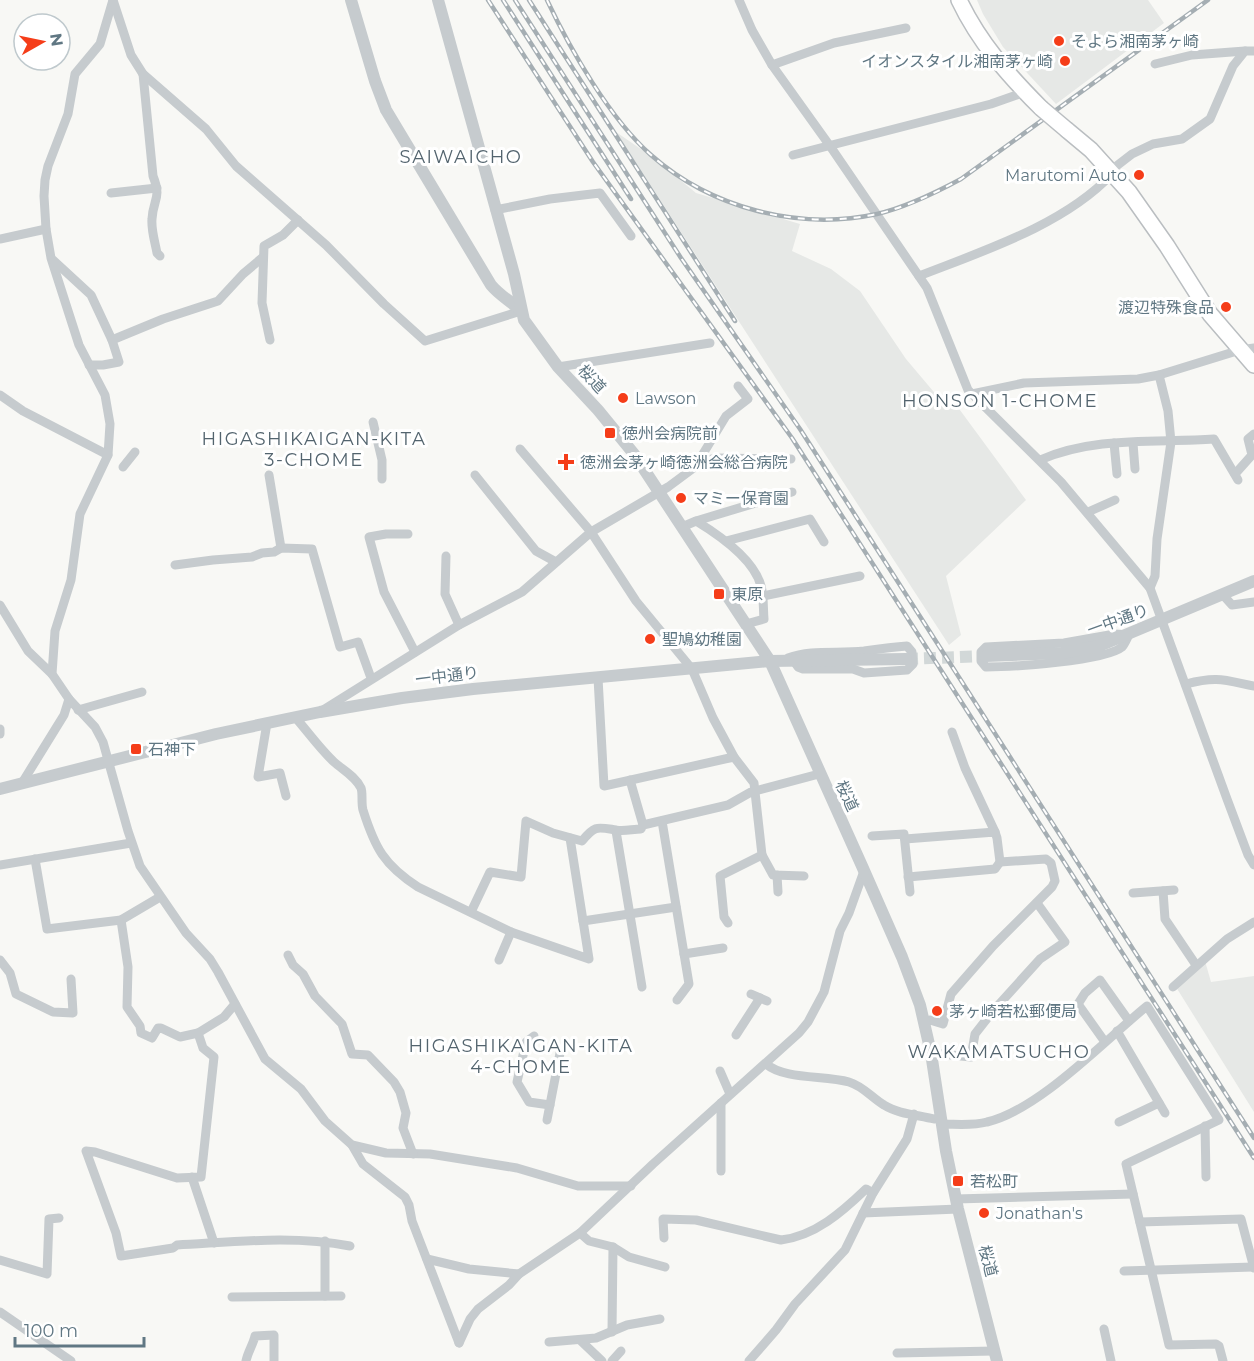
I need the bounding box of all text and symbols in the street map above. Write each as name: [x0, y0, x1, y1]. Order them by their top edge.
north arrow: [12, 12, 72, 72]
text: N: [46, 32, 67, 48]
place label: そよら湘南茅ヶ崎: [1071, 32, 1199, 51]
marker: そよら湘南茅ヶ崎: [1052, 34, 1066, 48]
place label: イオンスタイル湘南茅ヶ崎: [861, 52, 1053, 71]
marker: イオンスタイル湘南茅ヶ崎: [1058, 54, 1072, 68]
district label: SAIWAICHO: [400, 146, 522, 168]
place label: Marutomi Auto: [1005, 166, 1127, 185]
marker: Marutomi Auto: [1132, 168, 1146, 182]
place label: 渡辺特殊食品: [1118, 298, 1214, 317]
marker: 渡辺特殊食品: [1219, 300, 1233, 314]
street label: 桜道: [574, 361, 610, 397]
place label: Lawson: [635, 389, 696, 408]
district label: HONSON 1-CHOME: [902, 390, 1098, 412]
marker: Lawson: [616, 391, 630, 405]
place label: 徳州会病院前: [622, 424, 718, 443]
marker: 徳州会病院前: [603, 426, 617, 440]
district label: HIGASHIKAIGAN-KITA 3-CHOME: [202, 428, 426, 471]
marker: 徳洲会茅ヶ崎徳洲会総合病院: [557, 453, 575, 471]
place label: 徳洲会茅ヶ崎徳洲会総合病院: [580, 453, 788, 472]
place label: マミー保育園: [693, 489, 789, 508]
marker: マミー保育園: [674, 491, 688, 505]
place label: 東原: [731, 585, 763, 604]
marker: 東原: [712, 587, 726, 601]
street label: 一中通り: [1085, 600, 1151, 640]
place label: 聖鳩幼稚園: [662, 630, 742, 649]
marker: 聖鳩幼稚園: [643, 632, 657, 646]
street label: 一中通り: [414, 663, 480, 689]
place label: 石神下: [148, 740, 196, 759]
marker: 石神下: [129, 742, 143, 756]
street label: 桜道: [832, 777, 862, 815]
place label: 茅ヶ崎若松郵便局: [949, 1002, 1077, 1021]
marker: 茅ヶ崎若松郵便局: [930, 1004, 944, 1018]
district label: HIGASHIKAIGAN-KITA 4-CHOME: [409, 1035, 633, 1078]
district label: WAKAMATSUCHO: [908, 1041, 1090, 1063]
place label: 若松町: [970, 1172, 1018, 1191]
marker: 若松町: [951, 1174, 965, 1188]
place label: Jonathan's: [995, 1204, 1083, 1223]
marker: Jonathan's: [977, 1206, 991, 1220]
street label: 桜道: [975, 1243, 1001, 1279]
scale bar: [15, 1310, 144, 1348]
text: 100 m: [24, 1320, 78, 1342]

